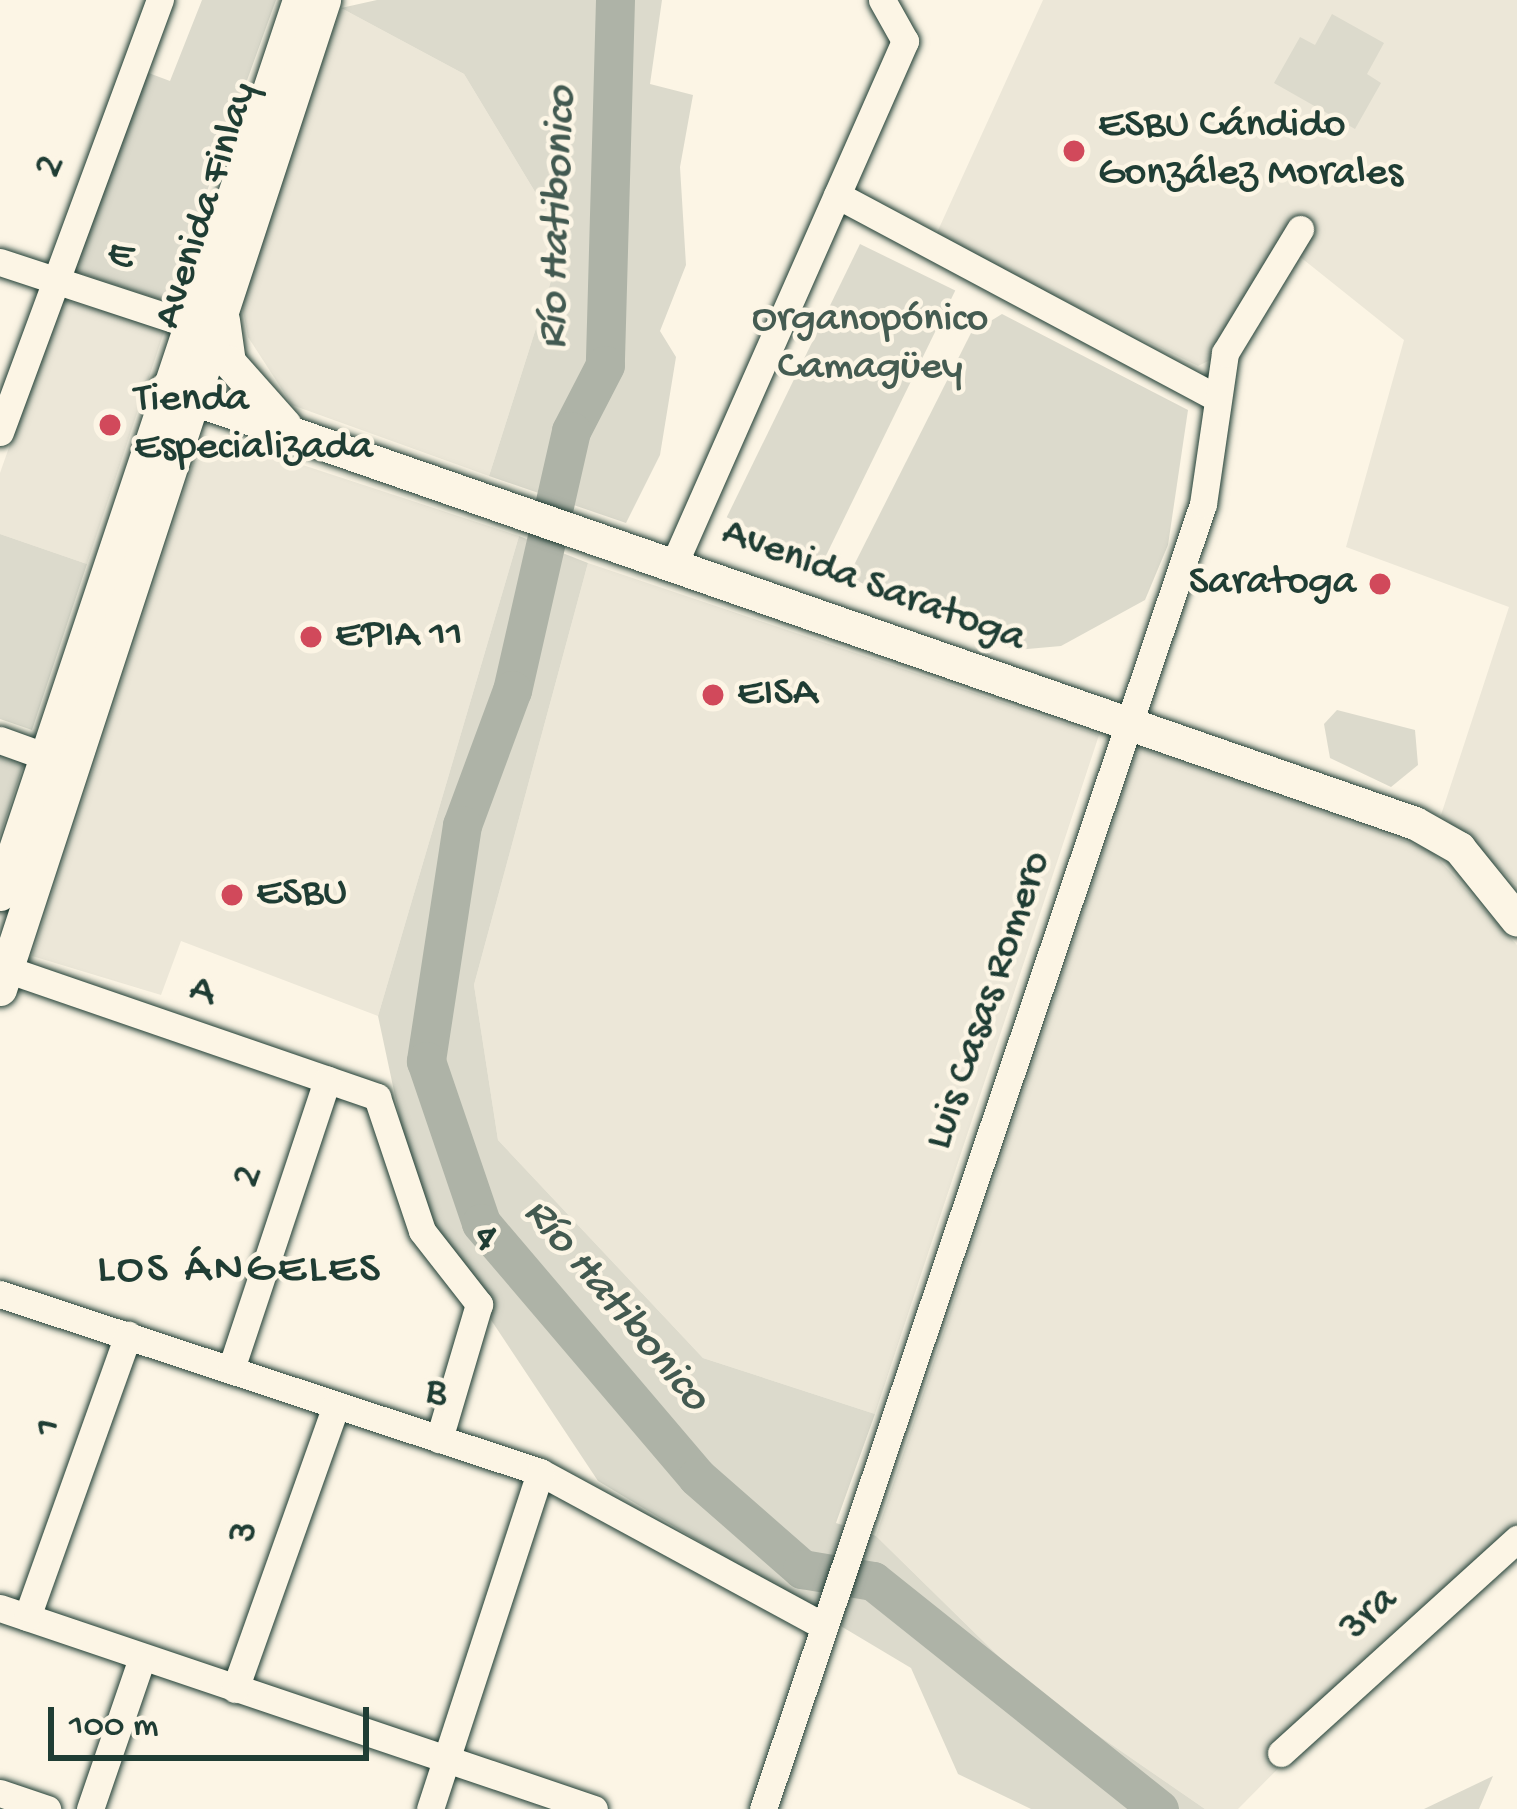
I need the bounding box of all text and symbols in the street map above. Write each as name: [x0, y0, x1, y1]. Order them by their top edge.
street label: Avenida Finlay: [145, 77, 271, 335]
water label: Río Hatibonico: [527, 86, 591, 350]
place label: ESBU Cándido González Morales: [1098, 102, 1403, 201]
marker: ESBU Cándido González Morales: [1061, 138, 1087, 164]
street label: 2: [25, 148, 79, 186]
street label: E: [100, 229, 140, 285]
park label: Organopónico Camagüey: [752, 296, 988, 394]
place label: Tienda Especializada: [134, 376, 373, 474]
marker: Tienda Especializada: [97, 412, 123, 438]
street label: Avenida Saratoga: [714, 509, 1032, 665]
place label: Saratoga: [1189, 559, 1356, 609]
marker: Saratoga: [1367, 571, 1393, 597]
place label: EPIA 11: [335, 612, 463, 662]
marker: EPIA 11: [298, 624, 324, 650]
place label: EISA: [737, 670, 818, 720]
marker: EISA: [700, 682, 726, 708]
street label: Luis Casas Romero: [915, 845, 1065, 1157]
place label: ESBU: [256, 870, 347, 920]
marker: ESBU: [219, 882, 245, 908]
street label: A: [182, 965, 222, 1021]
street label: 2: [223, 1159, 277, 1195]
water label: Río Hatibonico: [510, 1188, 720, 1424]
street label: 4: [458, 1215, 510, 1263]
district label: LOS ÁNGELES: [97, 1244, 383, 1298]
street label: B: [418, 1367, 454, 1421]
street label: 1: [23, 1411, 77, 1445]
street label: 3: [219, 1514, 273, 1552]
street label: 3ra: [1331, 1576, 1409, 1654]
scale bar: [54, 1683, 375, 1757]
text: 100 m: [69, 1706, 159, 1749]

